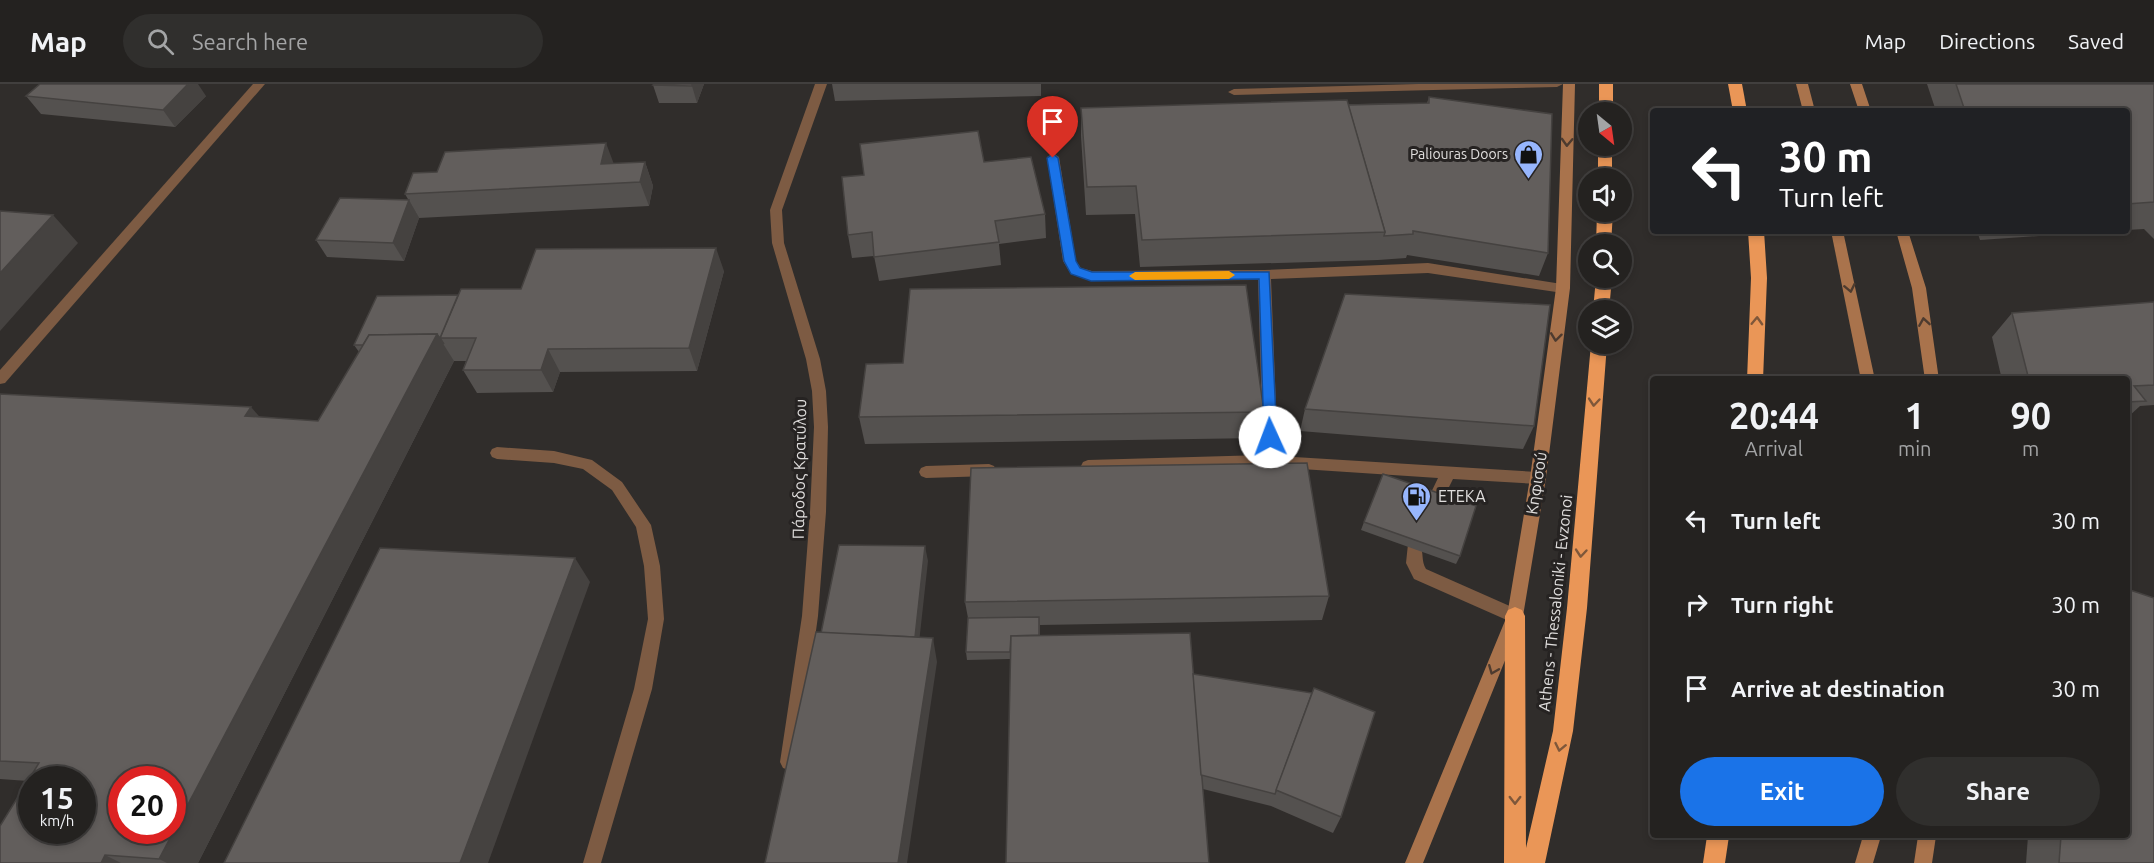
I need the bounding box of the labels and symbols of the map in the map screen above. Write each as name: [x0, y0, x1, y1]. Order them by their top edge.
pin: [1027, 96, 1078, 158]
north arrow: [1578, 102, 1632, 156]
shop icon: Paliouras Doors: [1513, 138, 1545, 180]
one-way arrow: [1561, 138, 1574, 147]
place label: Paliouras Doors: [1410, 146, 1508, 162]
one-way arrow: [1842, 283, 1855, 293]
one-way arrow: [1751, 317, 1764, 326]
one-way arrow: [1918, 317, 1930, 326]
one-way arrow: [1550, 332, 1563, 342]
one-way arrow: [1588, 397, 1601, 406]
street label: Πάροδος Κρατύλου: [789, 399, 810, 539]
position arrow: [1238, 405, 1302, 469]
street label: Κηφισού: [1522, 450, 1550, 516]
fuel station icon: ΕΤΕΚΑ: [1401, 480, 1433, 522]
place label: ΕΤΕΚΑ: [1438, 487, 1486, 505]
street label: Athens - Thessaloniki - Evzonoi: [1535, 494, 1575, 712]
one-way arrow: [1575, 548, 1588, 557]
one-way arrow: [1488, 664, 1500, 675]
one-way arrow: [1554, 741, 1567, 751]
speed limit sign: 20: [108, 766, 186, 844]
one-way arrow: [1509, 796, 1521, 805]

